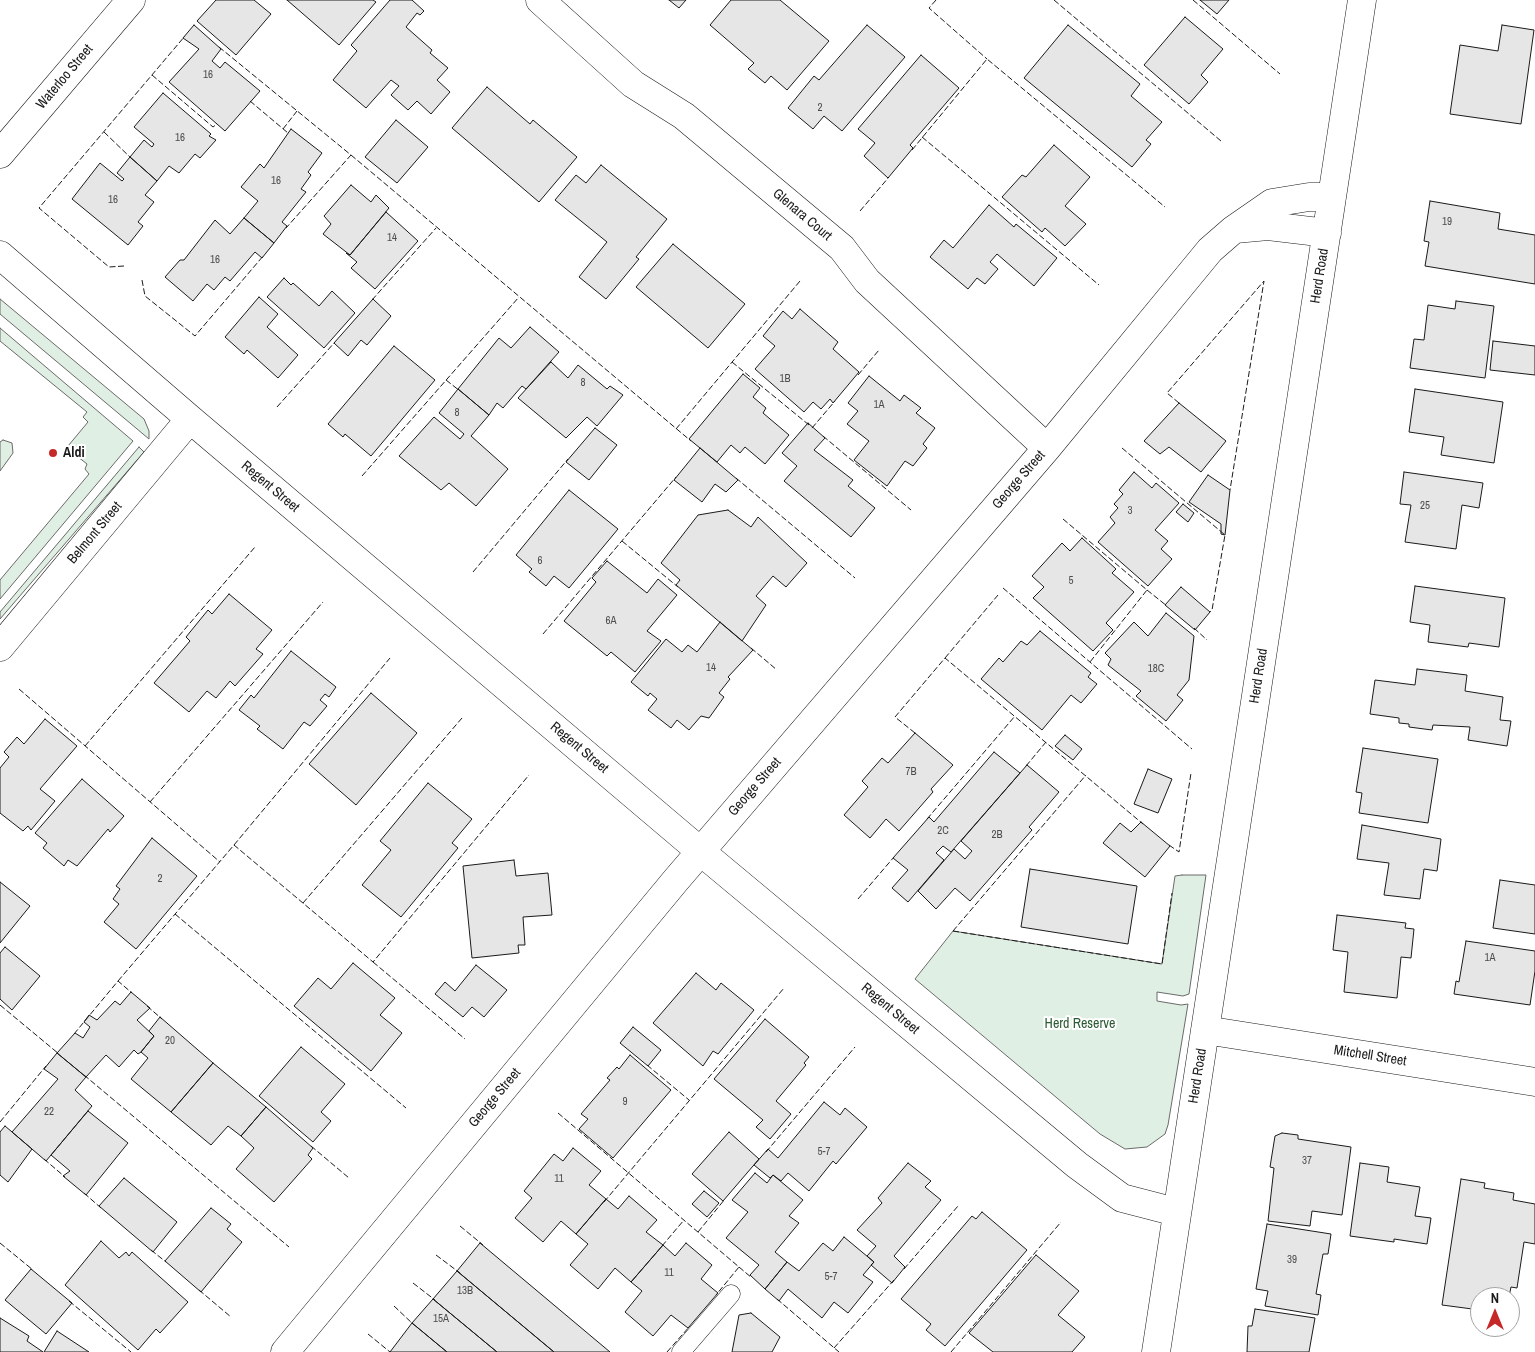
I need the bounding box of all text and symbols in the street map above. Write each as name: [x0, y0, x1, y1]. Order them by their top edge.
street label: Waterloo Street: [33, 41, 97, 113]
house number: 16: [203, 68, 213, 82]
house number: 2: [817, 101, 823, 115]
house number: 16: [175, 131, 185, 145]
house number: 16: [271, 174, 281, 188]
street label: Glenara Court: [769, 185, 835, 245]
house number: 16: [108, 193, 118, 207]
house number: 19: [1442, 215, 1452, 229]
house number: 14: [387, 231, 397, 245]
street label: Herd Road: [1307, 247, 1333, 305]
house number: 16: [210, 253, 220, 267]
house number: 1B: [779, 372, 791, 386]
house number: 8: [580, 376, 586, 390]
house number: 1A: [873, 398, 885, 412]
house number: 8: [454, 406, 460, 420]
place label: Aldi: [63, 445, 85, 461]
marker: Aldi: [47, 447, 59, 459]
street label: George Street: [989, 447, 1049, 513]
street label: Regent Street: [237, 458, 303, 516]
street label: Belmont Street: [64, 499, 126, 567]
house number: 25: [1420, 499, 1430, 513]
house number: 3: [1127, 504, 1133, 518]
house number: 6: [537, 554, 543, 568]
house number: 5: [1068, 574, 1074, 588]
house number: 6A: [605, 614, 617, 628]
street label: Herd Road: [1246, 647, 1272, 705]
house number: 14: [706, 661, 716, 675]
house number: 18C: [1148, 662, 1164, 676]
street label: Regent Street: [546, 719, 612, 777]
street label: George Street: [725, 754, 785, 820]
house number: 7B: [905, 765, 917, 779]
house number: 2C: [937, 824, 949, 838]
house number: 2B: [991, 828, 1003, 842]
house number: 2: [157, 872, 163, 886]
house number: 1A: [1484, 951, 1496, 965]
street label: Regent Street: [857, 980, 923, 1038]
park label: Herd Reserve: [1045, 1016, 1115, 1032]
house number: 20: [165, 1034, 175, 1048]
street label: Mitchell Street: [1332, 1042, 1408, 1070]
street label: Herd Road: [1185, 1047, 1211, 1105]
street label: George Street: [465, 1065, 525, 1131]
house number: 9: [622, 1095, 628, 1109]
house number: 22: [44, 1105, 54, 1119]
house number: 5-7: [817, 1145, 831, 1159]
house number: 37: [1302, 1154, 1312, 1168]
house number: 11: [554, 1172, 564, 1186]
house number: 39: [1287, 1253, 1297, 1267]
house number: 11: [664, 1266, 674, 1280]
house number: 5-7: [824, 1270, 838, 1284]
house number: 13B: [457, 1284, 473, 1298]
north arrow: [1470, 1287, 1520, 1337]
text: N: [1491, 1289, 1499, 1307]
house number: 15A: [433, 1312, 449, 1326]

